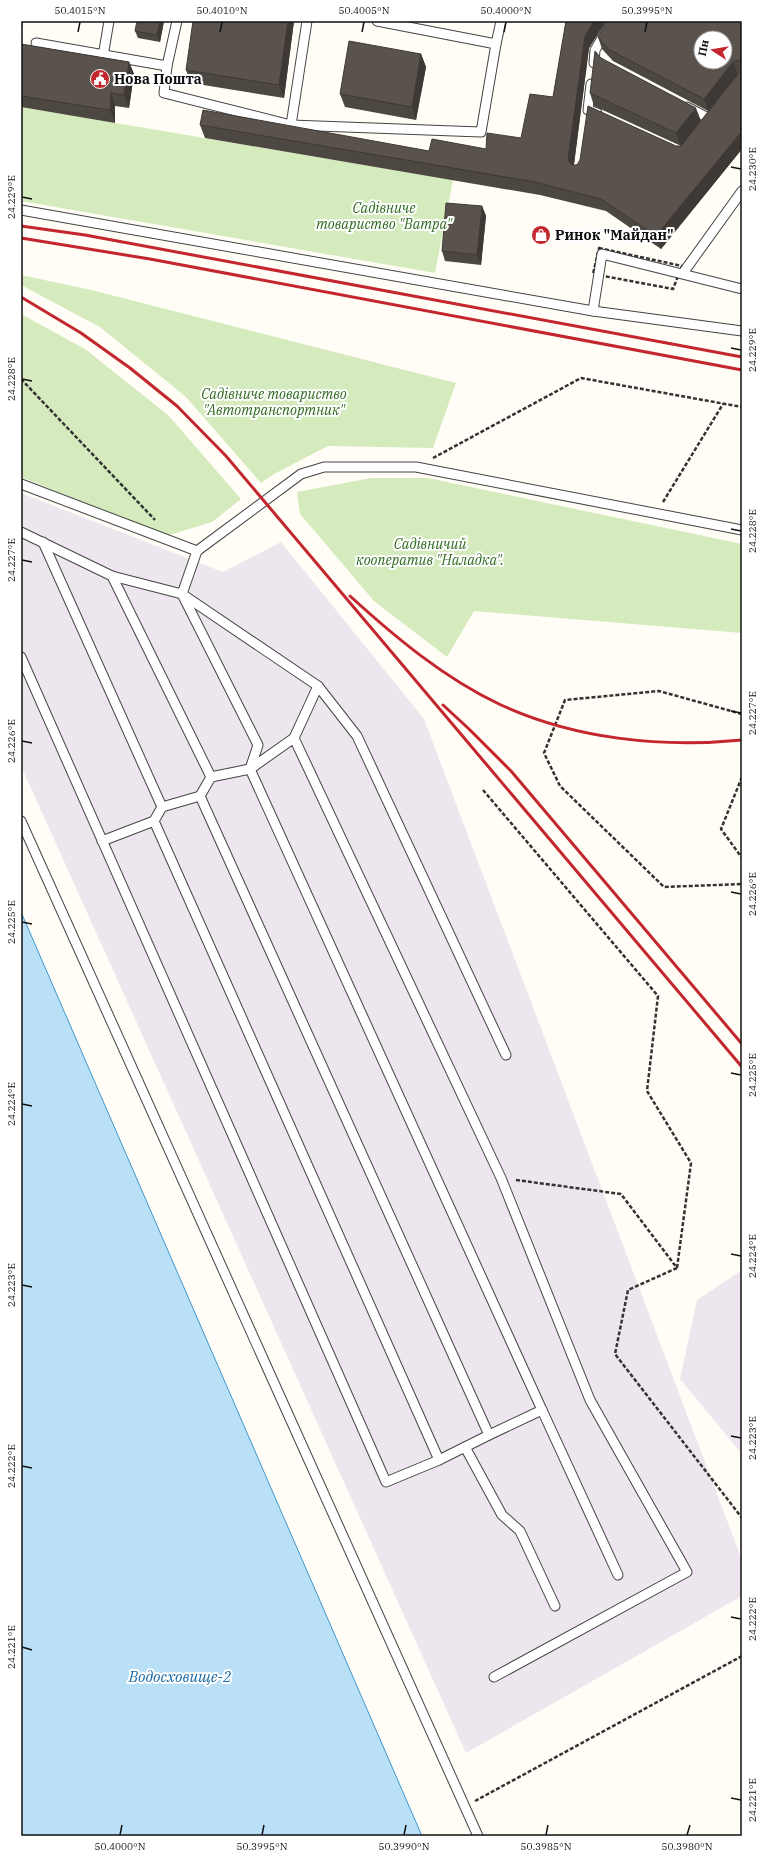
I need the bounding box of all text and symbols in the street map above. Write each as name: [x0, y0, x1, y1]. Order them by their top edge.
text: 50.4015°N: [54, 4, 106, 17]
text: 50.4010°N: [196, 4, 248, 17]
text: 50.4005°N: [338, 4, 390, 17]
text: 50.4000°N: [480, 4, 532, 17]
text: 50.3995°N: [621, 4, 673, 17]
north arrow: [693, 30, 733, 70]
text: Пн: [695, 38, 712, 57]
public building icon: Нова Пошта: [89, 68, 111, 90]
place label: Нова Пошта: [114, 70, 202, 88]
text: 24.230°E: [746, 147, 759, 191]
text: 24.229°E: [5, 175, 18, 219]
park label: Садівниче товариство "Ватра": [316, 199, 454, 233]
shop icon: Ринок "Майдан": [530, 224, 552, 246]
place label: Ринок "Майдан": [555, 226, 674, 244]
text: 24.229°E: [746, 328, 759, 372]
text: 24.228°E: [5, 357, 18, 401]
park label: Садівниче товариство "Автотранспортник": [201, 385, 347, 419]
text: 24.228°E: [746, 509, 759, 553]
park label: Садівничий кооператив "Наладка".: [356, 535, 504, 569]
text: 24.227°E: [5, 538, 18, 582]
text: 24.227°E: [746, 691, 759, 735]
text: 24.226°E: [5, 719, 18, 763]
text: 24.226°E: [746, 872, 759, 916]
text: 24.225°E: [5, 900, 18, 944]
text: 24.225°E: [746, 1053, 759, 1097]
text: 24.224°E: [5, 1082, 18, 1126]
text: 24.224°E: [746, 1234, 759, 1278]
text: 24.223°E: [5, 1263, 18, 1307]
text: 24.223°E: [746, 1416, 759, 1460]
text: 24.222°E: [5, 1444, 18, 1488]
text: 24.222°E: [746, 1597, 759, 1641]
text: 24.221°E: [5, 1625, 18, 1669]
water label: Водосховище-2: [128, 1667, 231, 1686]
text: 24.221°E: [746, 1778, 759, 1822]
text: 50.4000°N: [94, 1840, 146, 1853]
text: 50.3995°N: [236, 1840, 288, 1853]
text: 50.3990°N: [378, 1840, 430, 1853]
text: 50.3985°N: [520, 1840, 572, 1853]
text: 50.3980°N: [661, 1840, 713, 1853]

